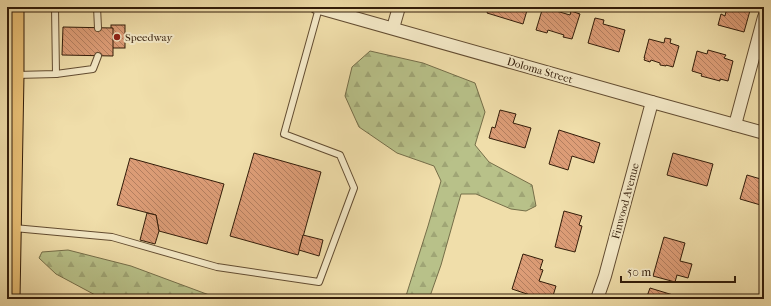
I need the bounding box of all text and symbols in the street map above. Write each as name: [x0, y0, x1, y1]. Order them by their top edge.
place label: Speedway: [125, 31, 173, 44]
marker: Speedway: [112, 32, 122, 42]
street label: Doloma Street: [505, 55, 574, 86]
street label: Finwood Avenue: [609, 161, 642, 241]
scale bar: [621, 258, 735, 284]
text: 50 m: [627, 265, 651, 279]

